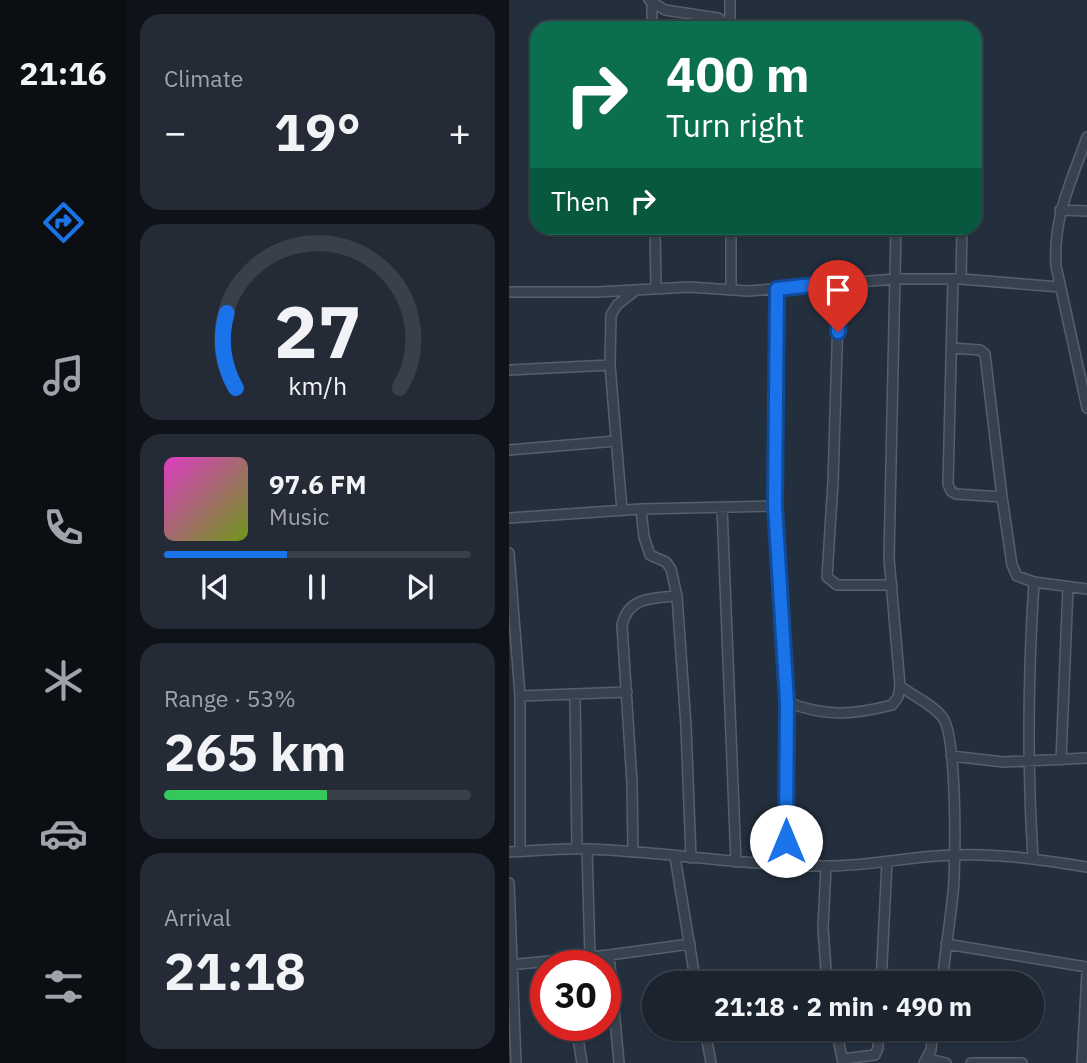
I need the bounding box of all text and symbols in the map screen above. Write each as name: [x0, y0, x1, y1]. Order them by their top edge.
text: 400 m: [666, 42, 810, 105]
icon: right: [551, 49, 642, 140]
text: 21:16: [19, 52, 107, 94]
text: Climate: [164, 63, 243, 93]
text: 19°: [274, 98, 361, 165]
text: Turn right: [666, 104, 804, 146]
text: −: [164, 107, 187, 156]
text: +: [448, 107, 471, 156]
icon: right: [624, 182, 662, 220]
text: Then: [551, 184, 610, 218]
icon: directions: [39, 198, 88, 247]
pin: [808, 260, 868, 332]
icon: arrive: [819, 271, 857, 309]
text: 27: [274, 283, 361, 378]
icon: music: [39, 351, 88, 400]
text: km/h: [288, 368, 347, 401]
text: 97.6 FM: [269, 467, 367, 501]
text: Music: [269, 501, 329, 531]
icon: phone: [39, 503, 88, 552]
icon: previous: [196, 568, 234, 606]
icon: pause: [298, 568, 336, 606]
icon: next: [401, 568, 439, 606]
icon: climate: [39, 656, 88, 705]
text: Range · 53%: [164, 683, 296, 713]
text: 265 km: [164, 718, 346, 785]
position arrow: [749, 804, 823, 878]
icon: car: [39, 809, 88, 858]
text: Arrival: [164, 902, 231, 932]
text: 21:18: [164, 937, 306, 1004]
speed limit sign: 30: [530, 950, 621, 1041]
icon: filters: [39, 962, 88, 1011]
text: 21:18 · 2 min · 490 m: [714, 989, 972, 1023]

